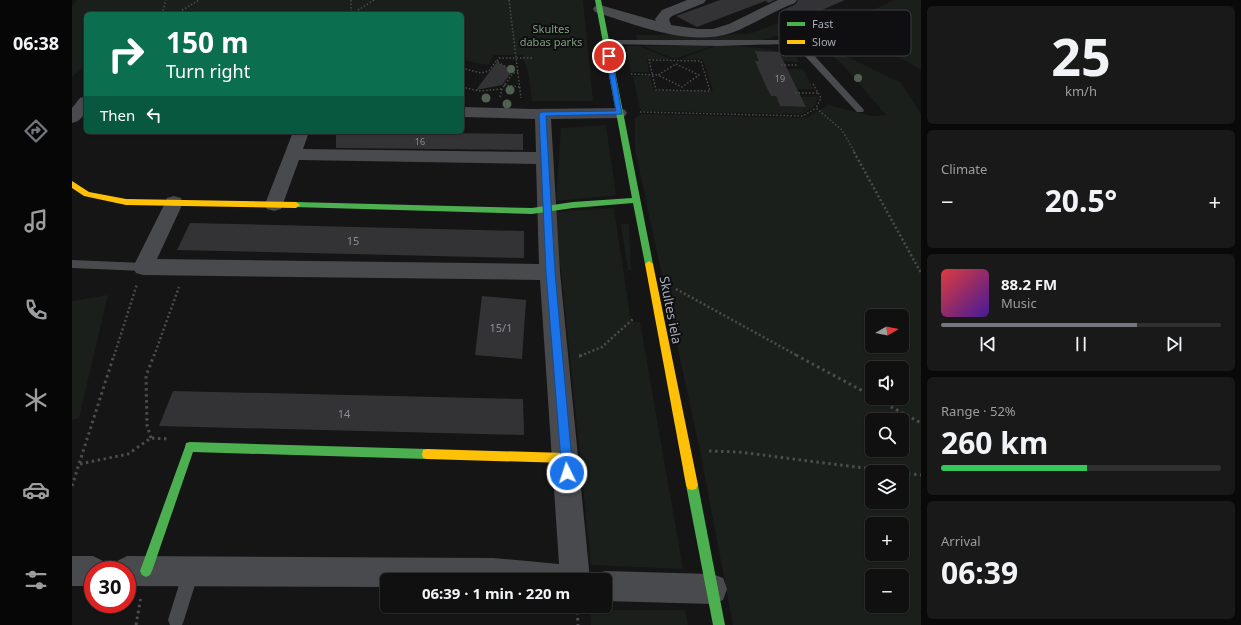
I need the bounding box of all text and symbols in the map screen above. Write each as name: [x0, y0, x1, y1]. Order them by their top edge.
legend: [779, 10, 911, 56]
text: Fast: [812, 16, 833, 31]
text: 25: [1051, 20, 1111, 91]
park label: Skultes dabas parks: [520, 21, 582, 49]
text: 150 m: [166, 23, 249, 61]
icon: right: [100, 28, 152, 80]
text: 06:38: [13, 31, 59, 55]
text: Slow: [812, 34, 836, 49]
pin: [592, 39, 626, 73]
icon: arrive: [598, 45, 620, 67]
text: Turn right: [166, 59, 250, 83]
house number: 19: [775, 72, 785, 85]
text: km/h: [1065, 82, 1097, 100]
icon: left: [143, 104, 165, 126]
text: Then: [100, 105, 135, 125]
icon: directions: [22, 117, 50, 145]
house number: 16: [415, 135, 425, 148]
text: Climate: [941, 160, 987, 178]
text: 20.5°: [1045, 180, 1117, 221]
text: −: [941, 186, 954, 216]
text: +: [1208, 186, 1221, 216]
icon: music: [22, 207, 50, 235]
house number: 15: [347, 233, 359, 248]
text: 88.2 FM: [1001, 274, 1057, 294]
street label: Skultes iela: [656, 275, 686, 345]
text: Music: [1001, 294, 1037, 312]
icon: phone: [22, 296, 50, 324]
north arrow: [865, 309, 909, 353]
map controls: [865, 309, 909, 613]
house number: 15/1: [490, 320, 512, 335]
icon: previous: [977, 333, 999, 355]
icon: pause: [1070, 333, 1092, 355]
icon: next: [1163, 333, 1185, 355]
button: sound: [865, 361, 909, 405]
icon: climate: [22, 386, 50, 414]
text: Range · 52%: [941, 402, 1016, 420]
house number: 14: [338, 406, 351, 421]
button: search: [865, 413, 909, 457]
text: 260 km: [941, 422, 1048, 463]
position arrow: [546, 452, 588, 494]
button: layers: [865, 465, 909, 509]
icon: car: [22, 476, 50, 504]
button: +: [865, 517, 909, 561]
text: Arrival: [941, 532, 981, 550]
text: 06:39: [941, 552, 1018, 593]
speed limit sign: 30: [84, 561, 136, 613]
icon: filters: [22, 566, 50, 594]
button: −: [865, 569, 909, 613]
text: 06:39 · 1 min · 220 m: [422, 583, 570, 603]

